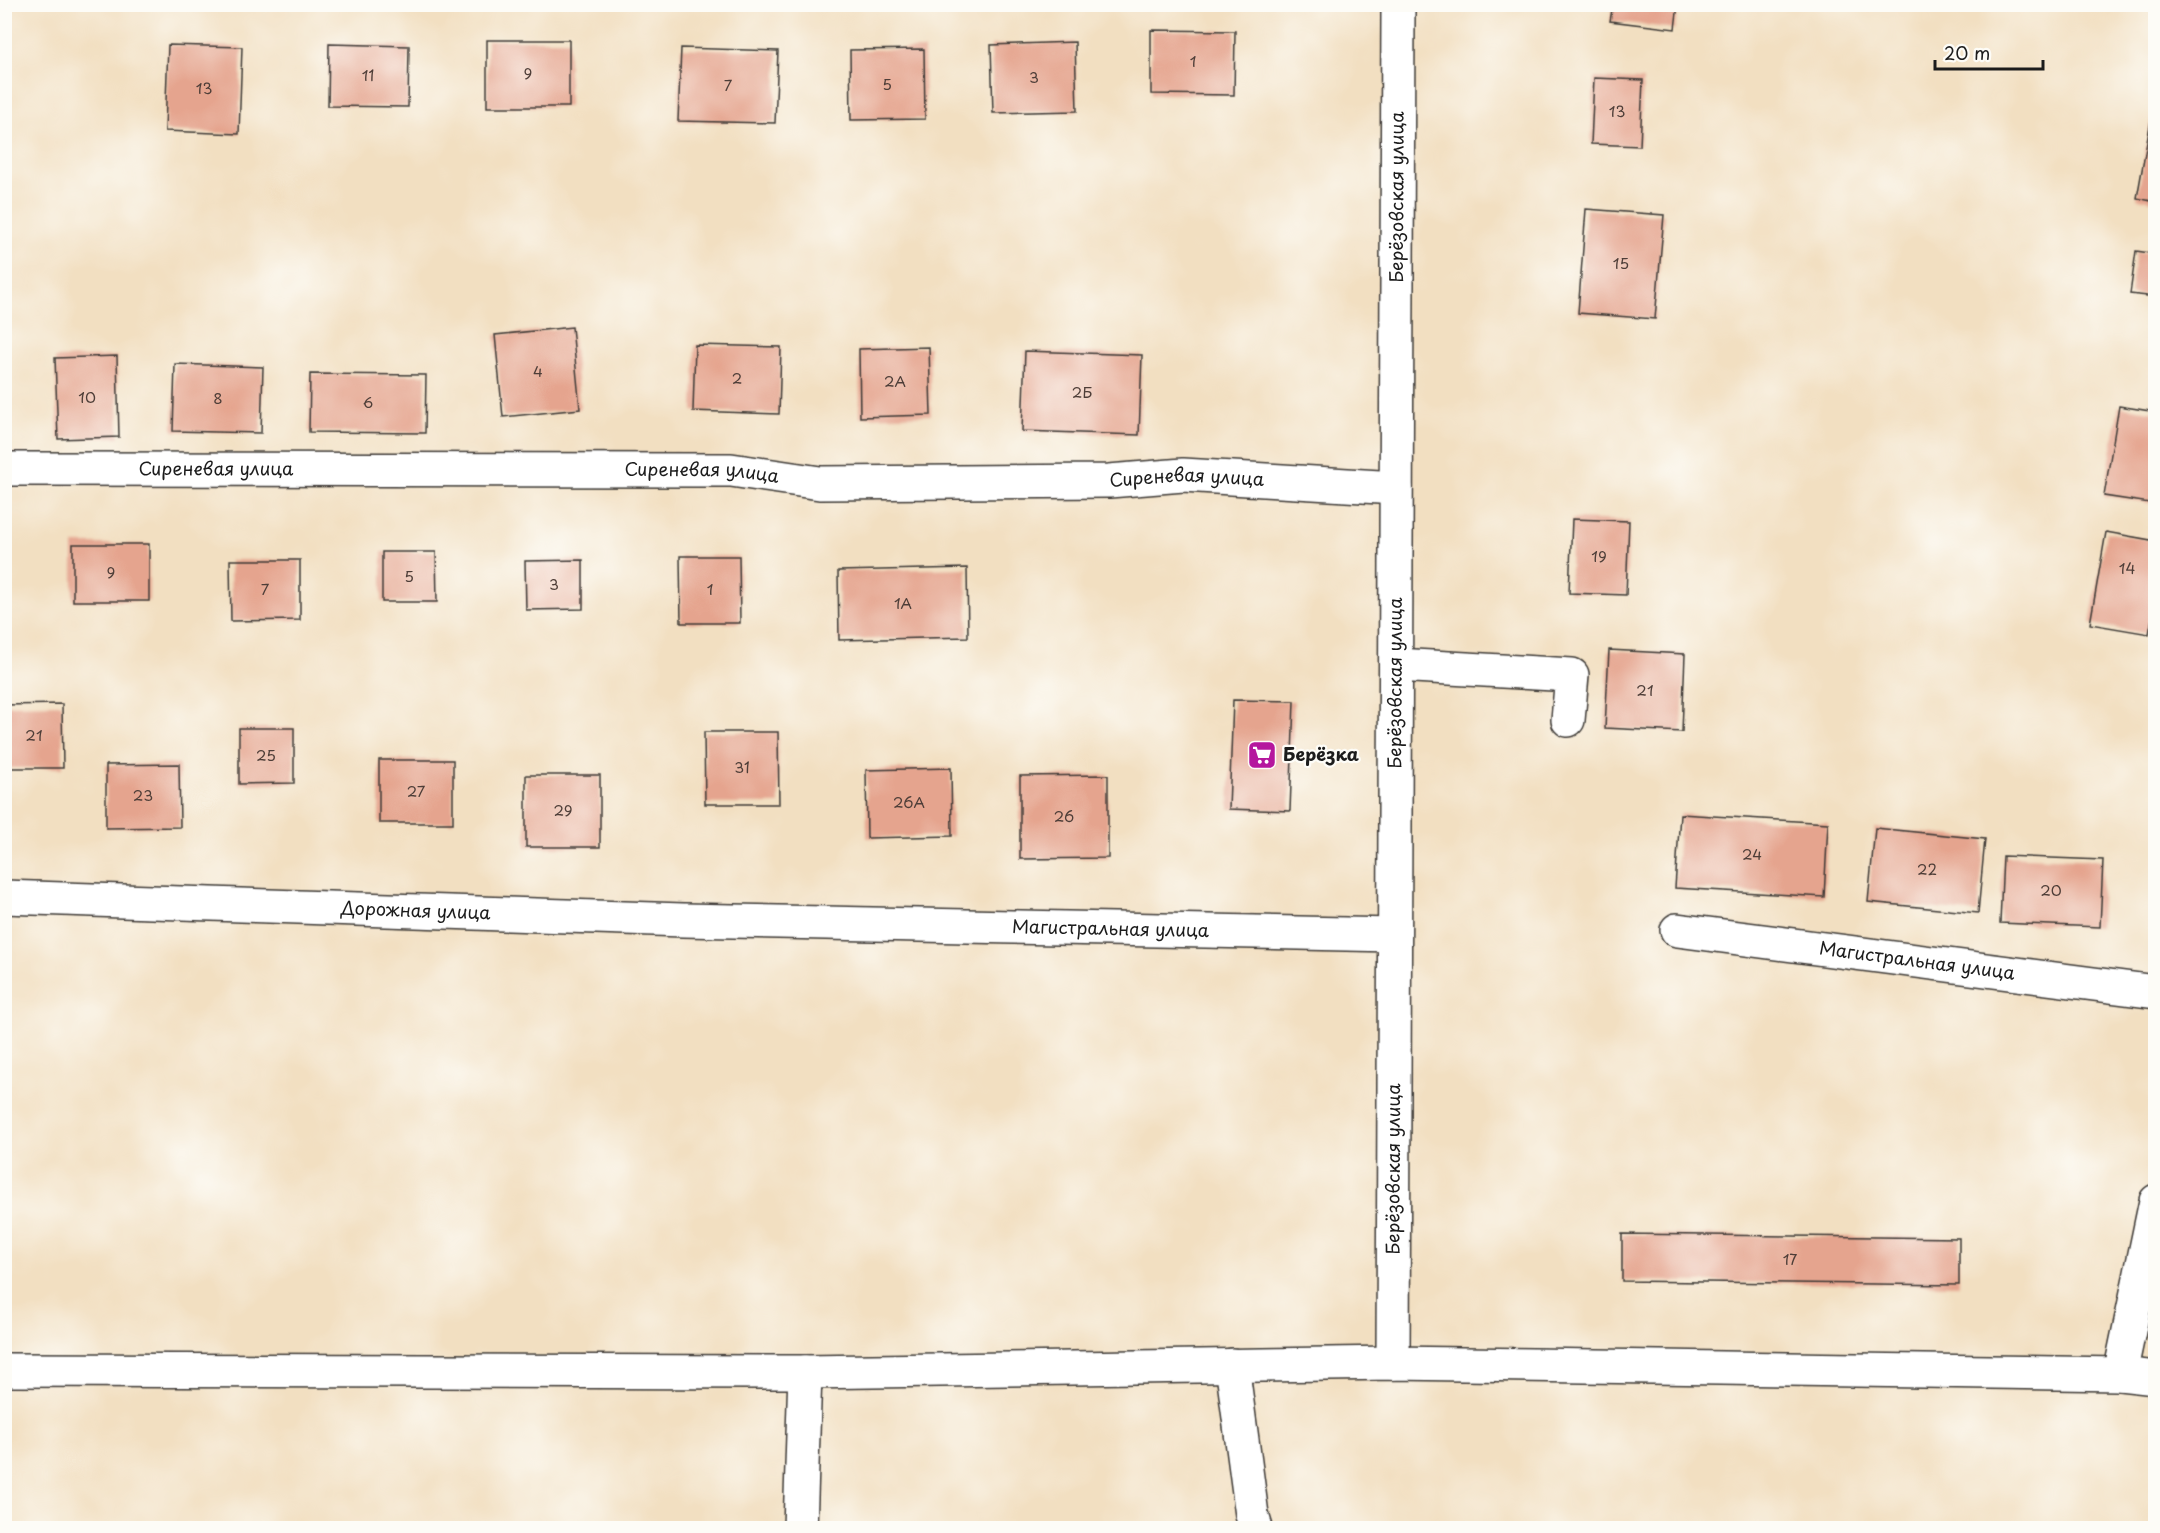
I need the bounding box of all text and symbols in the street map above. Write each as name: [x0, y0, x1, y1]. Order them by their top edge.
scale bar: [1935, 33, 2043, 71]
text: 20 m: [1944, 39, 1990, 66]
house number: 1: [1190, 49, 1196, 72]
house number: 9: [524, 61, 532, 84]
house number: 11: [362, 63, 374, 86]
house number: 3: [1029, 65, 1039, 88]
house number: 5: [882, 72, 892, 95]
house number: 7: [724, 73, 733, 96]
house number: 13: [196, 76, 212, 99]
house number: 13: [1609, 99, 1625, 122]
street label: Берёзовская улица: [1382, 111, 1410, 283]
house number: 15: [1613, 251, 1629, 274]
house number: 4: [533, 359, 543, 382]
house number: 2: [732, 366, 742, 389]
house number: 2А: [884, 369, 906, 392]
house number: 2Б: [1072, 380, 1092, 403]
house number: 10: [78, 385, 96, 408]
house number: 8: [213, 386, 223, 409]
house number: 6: [363, 390, 373, 413]
street label: Сиреневая улица: [139, 454, 294, 481]
street label: Сиреневая улица: [625, 455, 782, 489]
street label: Сиреневая улица: [1108, 460, 1266, 493]
house number: 19: [1591, 544, 1607, 567]
house number: 14: [2119, 556, 2135, 579]
house number: 9: [107, 560, 115, 583]
house number: 5: [404, 564, 414, 587]
house number: 3: [549, 572, 559, 595]
house number: 7: [261, 577, 270, 600]
house number: 1: [707, 577, 713, 600]
house number: 1А: [894, 591, 912, 614]
street label: Берёзовская улица: [1380, 597, 1408, 769]
house number: 21: [1636, 678, 1654, 701]
house number: 21: [25, 723, 43, 746]
supermarket icon: Берёзка: [1246, 739, 1278, 771]
place label: Берёзка: [1283, 740, 1359, 767]
house number: 25: [256, 743, 276, 766]
house number: 31: [734, 755, 750, 778]
house number: 27: [407, 779, 426, 802]
house number: 23: [133, 783, 153, 806]
house number: 26А: [893, 790, 925, 813]
house number: 29: [553, 798, 573, 821]
house number: 26: [1054, 804, 1074, 827]
house number: 24: [1742, 842, 1762, 865]
house number: 22: [1917, 857, 1937, 880]
house number: 20: [2040, 878, 2062, 901]
street label: Дорожная улица: [340, 893, 492, 925]
street label: Магистральная улица: [1012, 912, 1210, 943]
street label: Магистральная улица: [1818, 934, 2017, 986]
street label: Берёзовская улица: [1378, 1083, 1406, 1255]
house number: 17: [1783, 1247, 1797, 1270]

